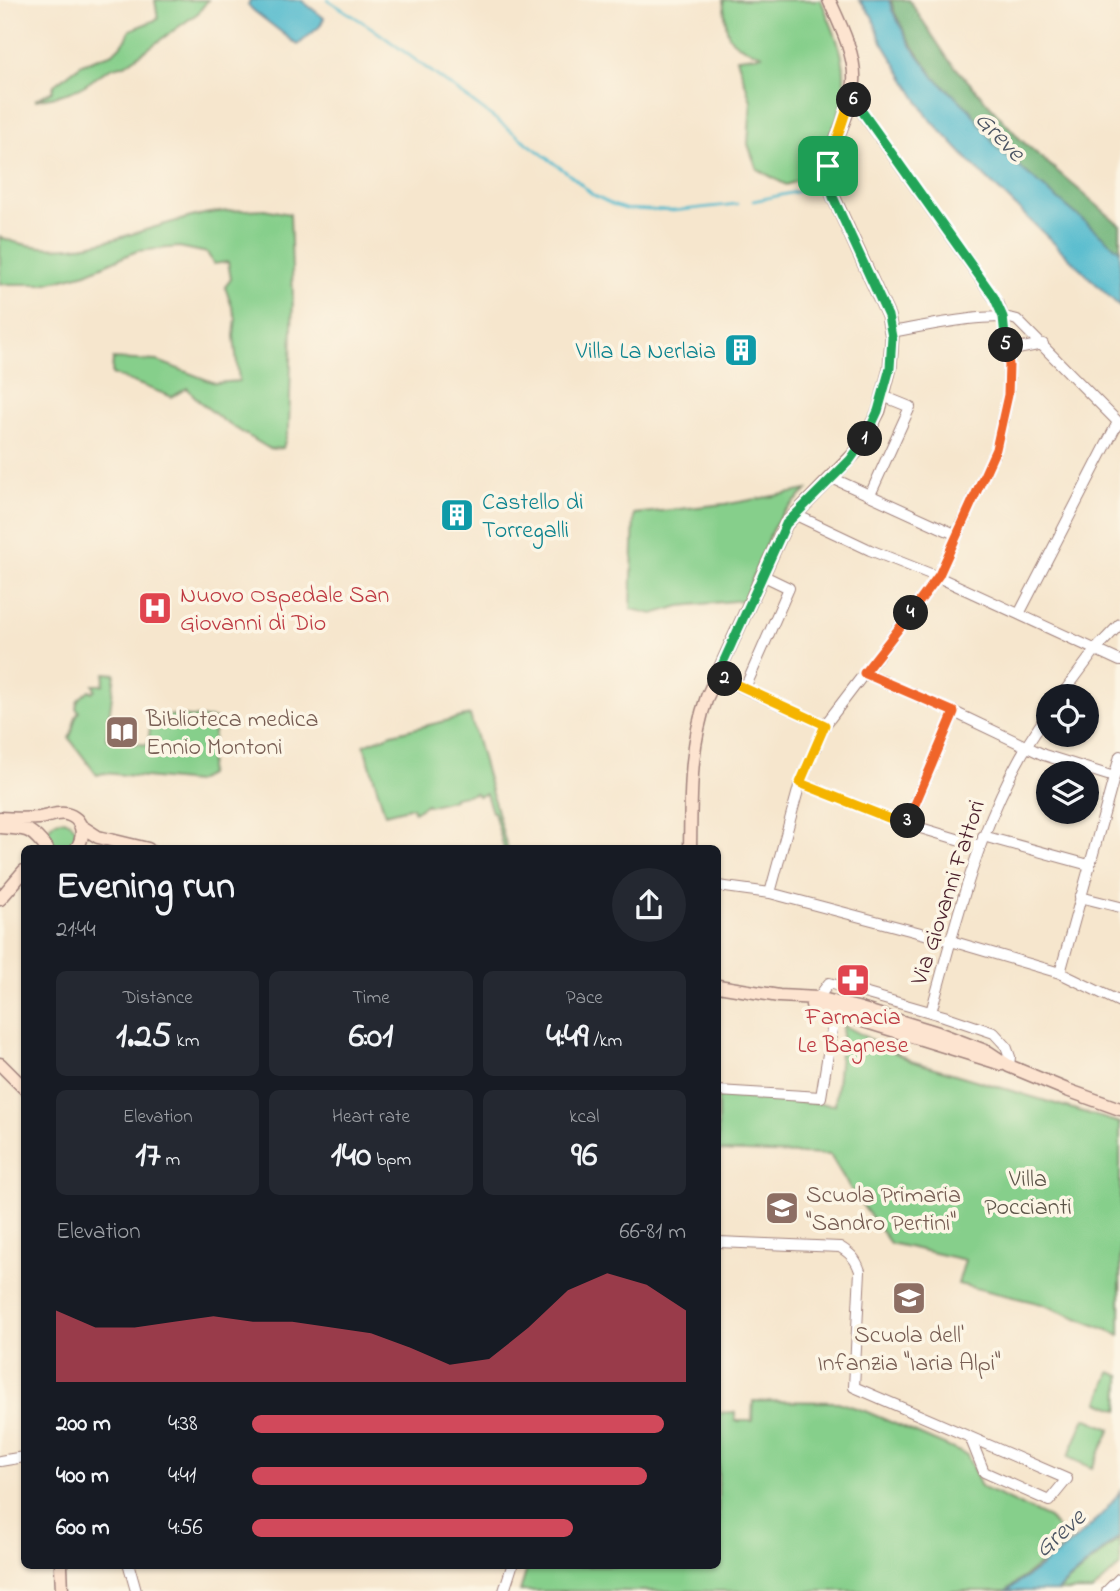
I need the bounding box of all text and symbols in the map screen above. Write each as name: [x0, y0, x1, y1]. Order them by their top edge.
pin: 6: [836, 82, 872, 118]
text: 6: [849, 86, 858, 113]
water label: Greve: [965, 103, 1034, 172]
pin: [798, 136, 858, 196]
icon: arrive: [809, 147, 847, 185]
pin: 5: [988, 328, 1024, 362]
building icon: Villa La Nerlaia: [722, 331, 760, 369]
text: 5: [1000, 331, 1011, 358]
place label: Villa La Nerlaia: [575, 335, 716, 370]
pin: 1: [848, 422, 882, 457]
text: 1: [861, 425, 868, 452]
place label: Castello di Torregalli: [482, 486, 584, 549]
building icon: Castello di Torregalli: [438, 496, 476, 534]
place label: Nuovo Ospedale San Giovanni di Dio: [180, 579, 389, 642]
hospital icon: Nuovo Ospedale San Giovanni di Dio: [136, 589, 174, 627]
pin: 4: [894, 596, 928, 630]
text: 4: [907, 599, 914, 626]
pin: 2: [708, 662, 742, 696]
text: 2: [720, 665, 729, 692]
map controls: [1036, 684, 1099, 824]
button: locate: [1036, 684, 1099, 747]
place label: Biblioteca medica Ennio Montoni: [145, 703, 319, 766]
library icon: Biblioteca medica Ennio Montoni: [103, 713, 141, 751]
button: layers: [1036, 761, 1099, 824]
street label: Via Giovanni Fattori: [903, 796, 996, 991]
pin: 3: [890, 804, 926, 838]
text: 3: [904, 807, 911, 834]
text: Evening run: [56, 860, 235, 916]
button: share: [612, 868, 686, 942]
text: 21:44: [56, 914, 96, 947]
pharmacy icon: Farmacia Le Bagnese: [834, 961, 872, 999]
text: Distance: [123, 985, 193, 1012]
text: Time: [352, 985, 390, 1012]
text: Pace: [566, 985, 603, 1012]
place label: Farmacia Le Bagnese: [797, 1001, 909, 1064]
text: 1.25: [116, 1012, 172, 1063]
text: 6:01: [349, 1012, 393, 1063]
text: 4:49: [546, 1012, 589, 1063]
text: km: [172, 1028, 199, 1055]
text: /km: [589, 1028, 622, 1055]
text: Elevation: [123, 1104, 193, 1131]
text: Heart rate: [332, 1104, 410, 1131]
text: kcal: [569, 1104, 599, 1131]
text: 17: [135, 1131, 161, 1182]
text: 140: [331, 1131, 371, 1182]
text: 96: [571, 1131, 597, 1182]
text: m: [161, 1147, 180, 1174]
text: bpm: [371, 1147, 411, 1174]
park label: Villa Poccianti: [984, 1163, 1072, 1226]
place label: Scuola Primaria "Sandro Pertini": [806, 1179, 961, 1242]
school or university icon: Scuola Primaria "Sandro Pertini": [763, 1189, 801, 1227]
text: Elevation: [56, 1216, 141, 1249]
text: 66–81 m: [620, 1216, 686, 1249]
school or university icon: Scuola dell' Infanzia "Iaria Alpi": [890, 1279, 928, 1317]
place label: Scuola dell' Infanzia "Iaria Alpi": [817, 1319, 1001, 1382]
text: 200 m: [56, 1408, 111, 1441]
text: 4:38: [168, 1408, 198, 1441]
text: 400 m: [56, 1460, 109, 1493]
text: 4:41: [168, 1460, 196, 1493]
water label: Greve: [1027, 1500, 1096, 1568]
text: 600 m: [56, 1512, 110, 1545]
text: 4:56: [168, 1512, 203, 1545]

